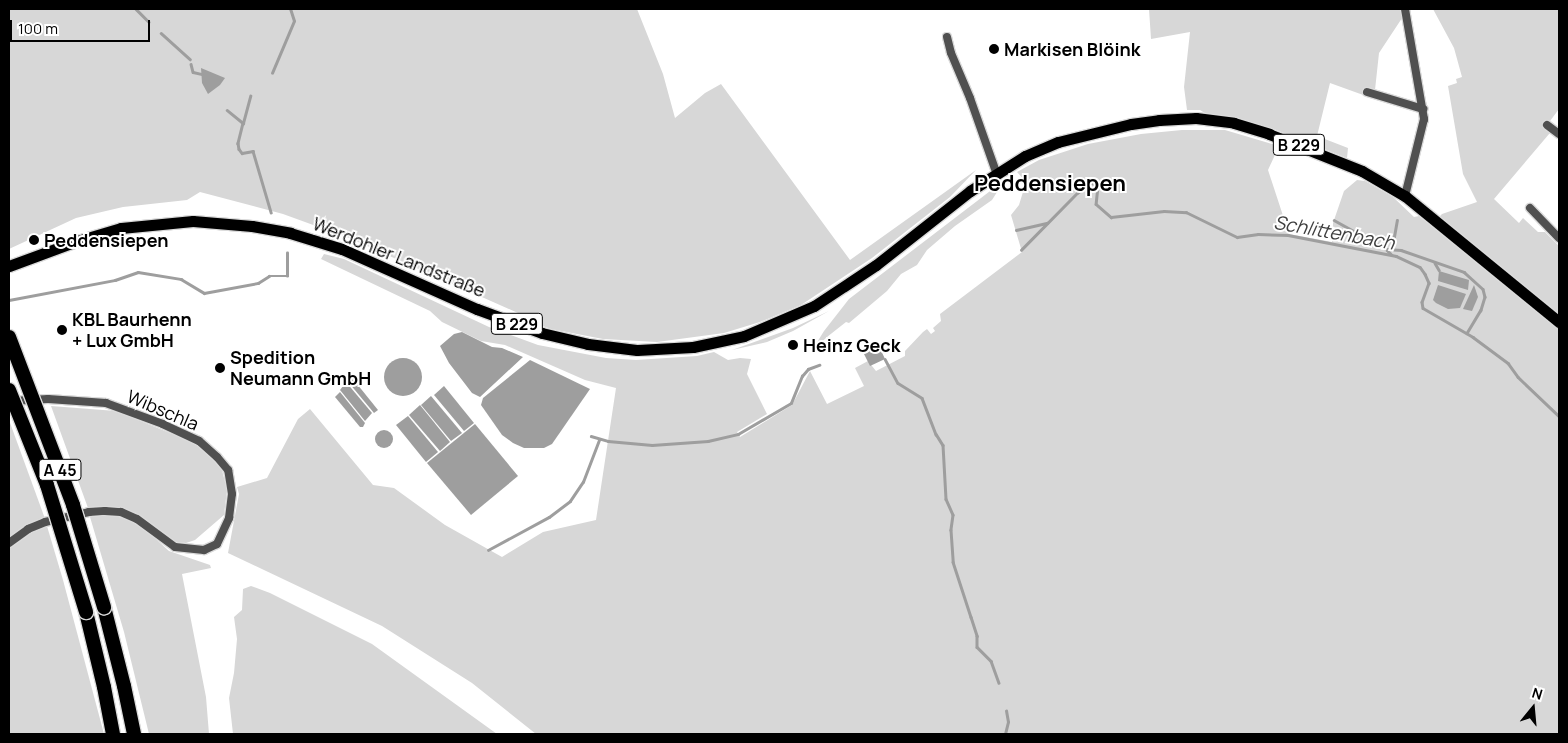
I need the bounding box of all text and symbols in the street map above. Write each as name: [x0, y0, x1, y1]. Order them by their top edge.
scale bar: [12, 10, 152, 42]
text: 100 m: [18, 18, 58, 39]
place label: Markisen Blöink: [1004, 38, 1140, 60]
marker: Markisen Blöink: [988, 43, 1000, 55]
road number: B 229: [1273, 132, 1325, 158]
district label: Peddensiepen: [974, 171, 1126, 197]
water label: Schlittenbach: [1272, 211, 1396, 255]
street label: Werdohler Landstraße: [310, 213, 488, 301]
place label: Peddensiepen: [44, 229, 168, 251]
marker: Peddensiepen: [28, 234, 40, 246]
place label: KBL Baurhenn + Lux GmbH: [72, 309, 193, 352]
road number: B 229: [491, 310, 543, 338]
marker: KBL Baurhenn + Lux GmbH: [56, 324, 68, 336]
place label: Heinz Geck: [803, 334, 900, 356]
marker: Heinz Geck: [787, 339, 799, 351]
place label: Spedition Neumann GmbH: [230, 347, 371, 389]
marker: Spedition Neumann GmbH: [214, 362, 226, 374]
street label: Wibschla: [124, 385, 202, 435]
road number: A 45: [38, 456, 82, 484]
north arrow: [1508, 683, 1558, 733]
text: N: [1530, 683, 1545, 704]

